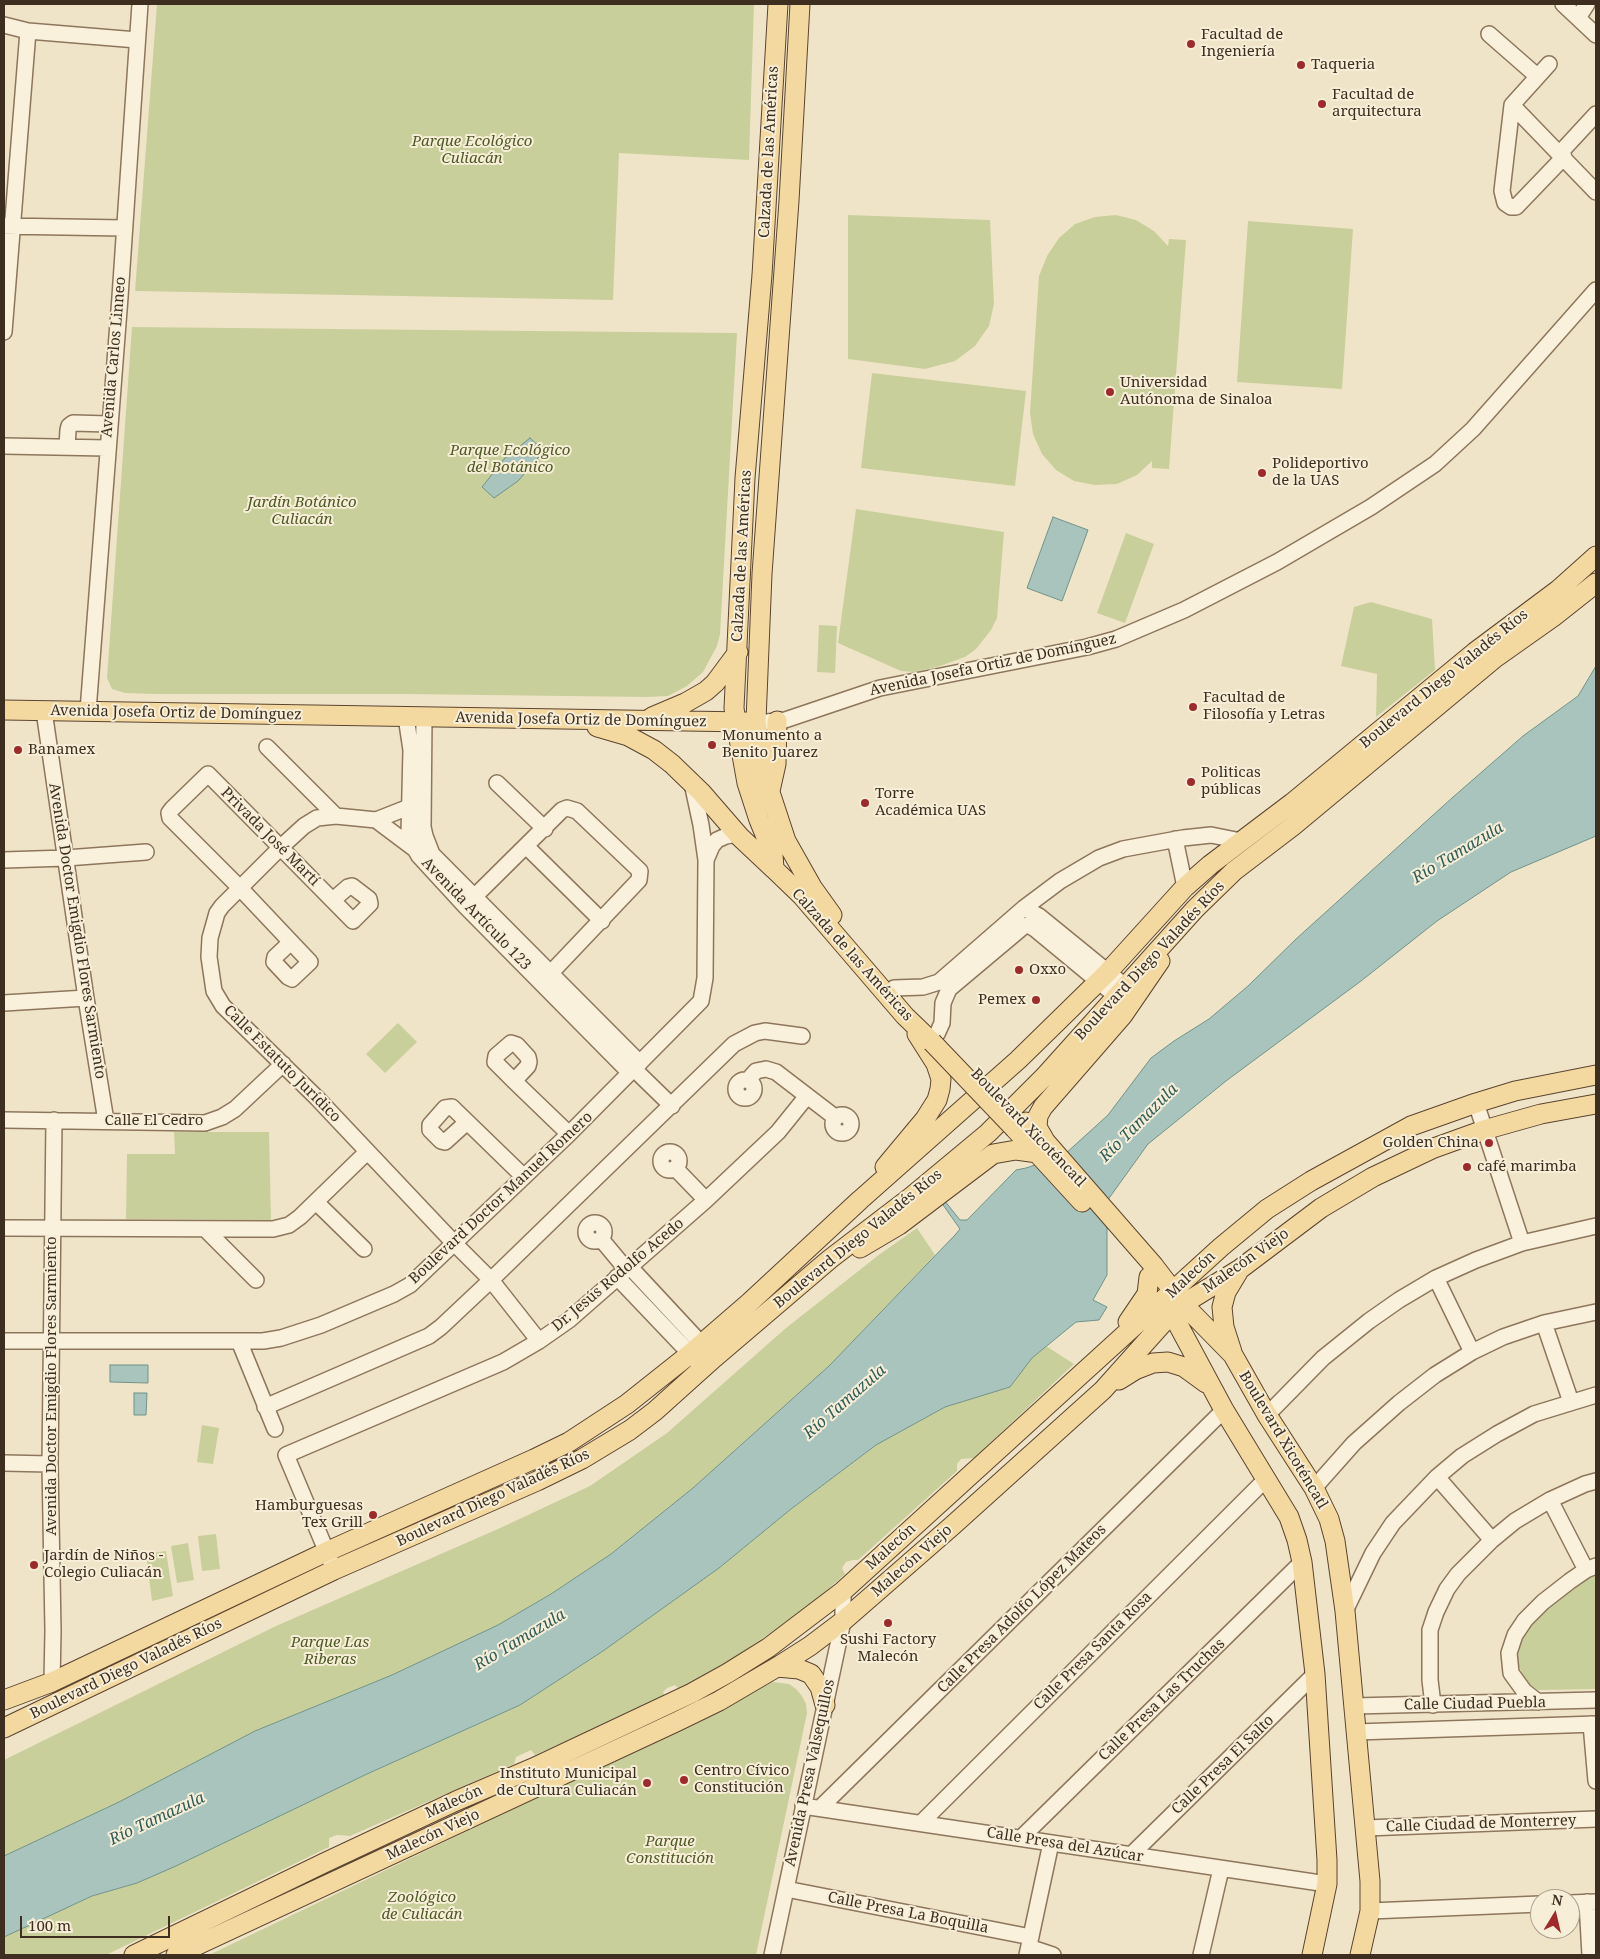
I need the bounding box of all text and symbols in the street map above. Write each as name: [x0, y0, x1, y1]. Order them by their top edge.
place label: Facultad de Ingeniería: [1201, 26, 1283, 61]
marker: Facultad de Ingeniería: [1185, 38, 1197, 50]
place label: Taqueria: [1311, 56, 1375, 74]
marker: Taqueria: [1295, 59, 1307, 71]
street label: Calzada de las Américas: [756, 66, 782, 238]
place label: Facultad de arquitectura: [1332, 86, 1422, 121]
marker: Facultad de arquitectura: [1316, 98, 1328, 110]
park label: Parque Ecológico Culiacán: [412, 133, 532, 168]
street label: Avenida Carlos Linneo: [98, 276, 130, 438]
place label: Universidad Autónoma de Sinaloa: [1120, 374, 1273, 409]
marker: Universidad Autónoma de Sinaloa: [1104, 386, 1116, 398]
park label: Parque Ecológico del Botánico: [450, 442, 570, 477]
place label: Polideportivo de la UAS: [1272, 455, 1369, 490]
marker: Polideportivo de la UAS: [1256, 467, 1268, 479]
street label: Calzada de las Américas: [729, 470, 755, 642]
park label: Jardín Botánico Culiacán: [248, 494, 356, 529]
street label: Boulevard Diego Valadés Ríos: [1356, 606, 1532, 752]
street label: Avenida Josefa Ortiz de Domínguez: [868, 630, 1118, 700]
place label: Facultad de Filosofía y Letras: [1203, 689, 1325, 724]
marker: Facultad de Filosofía y Letras: [1187, 701, 1199, 713]
street label: Avenida Josefa Ortiz de Domínguez: [50, 702, 302, 724]
street label: Avenida Josefa Ortiz de Domínguez: [455, 709, 707, 731]
place label: Monumento a Benito Juarez: [722, 727, 822, 762]
marker: Monumento a Benito Juarez: [706, 739, 718, 751]
place label: Banamex: [28, 741, 95, 759]
marker: Banamex: [12, 744, 24, 756]
place label: Politicas públicas: [1201, 764, 1261, 799]
marker: Politicas públicas: [1185, 776, 1197, 788]
street label: Avenida Doctor Emigdio Flores Sarmiento: [45, 782, 109, 1080]
street label: Privada José Martí: [217, 784, 323, 890]
place label: Torre Académica UAS: [875, 785, 986, 820]
marker: Torre Académica UAS: [859, 797, 871, 809]
water label: Río Tamazula: [1409, 818, 1507, 888]
street label: Avenida Artículo 123: [418, 854, 534, 974]
street label: Boulevard Diego Valadés Ríos: [1071, 878, 1229, 1044]
street label: Calzada de las Américas: [788, 885, 916, 1025]
place label: Oxxo: [1029, 961, 1066, 979]
marker: Oxxo: [1013, 964, 1025, 976]
place label: Pemex: [978, 991, 1026, 1009]
marker: Pemex: [1030, 994, 1042, 1006]
street label: Calle Estatuto Jurídico: [220, 1002, 344, 1126]
street label: Boulevard Xicoténcatl: [967, 1065, 1089, 1191]
water label: Río Tamazula: [1096, 1080, 1182, 1166]
street label: Boulevard Doctor Manuel Romero: [405, 1108, 597, 1288]
street label: Calle El Cedro: [105, 1112, 203, 1130]
place label: Golden China: [1383, 1134, 1479, 1152]
marker: Golden China: [1483, 1137, 1495, 1149]
place label: café marimba: [1477, 1158, 1577, 1176]
marker: café marimba: [1461, 1161, 1473, 1173]
street label: Boulevard Diego Valadés Ríos: [770, 1166, 946, 1312]
street label: Dr. Jesús Rodolfo Acedo: [548, 1215, 688, 1335]
street label: Malecón Viejo: [1200, 1225, 1292, 1297]
street label: Avenida Doctor Emigdio Flores Sarmiento: [43, 1236, 61, 1536]
street label: Malecón: [1163, 1248, 1219, 1302]
water label: Río Tamazula: [800, 1361, 890, 1443]
street label: Boulevard Xicoténcatl: [1235, 1368, 1331, 1512]
street label: Boulevard Diego Valadés Ríos: [394, 1445, 592, 1551]
place label: Hamburguesas Tex Grill: [255, 1497, 363, 1532]
marker: Hamburguesas Tex Grill: [367, 1509, 379, 1521]
street label: Malecón: [862, 1520, 920, 1574]
street label: Malecón Viejo: [868, 1521, 956, 1601]
street label: Calle Presa Adolfo López Mateos: [934, 1521, 1110, 1697]
place label: Jardín de Niños - Colegio Culiacán: [44, 1547, 163, 1582]
marker: Jardín de Niños - Colegio Culiacán: [28, 1559, 40, 1571]
street label: Calle Presa Santa Rosa: [1030, 1588, 1156, 1714]
water label: Río Tamazula: [471, 1605, 569, 1675]
street label: Boulevard Diego Valadés Ríos: [27, 1615, 225, 1723]
marker: Sushi Factory Malecón: [882, 1617, 894, 1629]
place label: Sushi Factory Malecón: [840, 1631, 936, 1666]
park label: Parque Las Riberas: [291, 1634, 369, 1669]
street label: Calle Presa Las Truchas: [1095, 1635, 1229, 1765]
street label: Avenida Presa Valsequillos: [781, 1678, 839, 1868]
street label: Calle Ciudad Puebla: [1404, 1694, 1546, 1714]
street label: Calle Presa El Salto: [1168, 1712, 1278, 1818]
place label: Centro Cívico Constitución: [694, 1762, 789, 1797]
place label: Instituto Municipal de Cultura Culiacán: [496, 1765, 637, 1800]
marker: Centro Cívico Constitución: [678, 1774, 690, 1786]
marker: Instituto Municipal de Cultura Culiacán: [641, 1777, 653, 1789]
street label: Malecón: [423, 1781, 485, 1823]
water label: Río Tamazula: [106, 1789, 208, 1849]
street label: Malecón Viejo: [383, 1806, 483, 1864]
street label: Calle Ciudad de Monterrey: [1385, 1812, 1577, 1836]
street label: Calle Presa del Azúcar: [985, 1824, 1145, 1866]
park label: Parque Constitución: [626, 1833, 714, 1868]
park label: Zoológico de Culiacán: [381, 1889, 463, 1924]
street label: Calle Presa La Boquilla: [826, 1889, 990, 1937]
north arrow: [1530, 1889, 1580, 1939]
text: N: [1550, 1889, 1564, 1910]
scale bar: [22, 1906, 172, 1938]
text: 100 m: [28, 1915, 71, 1935]

